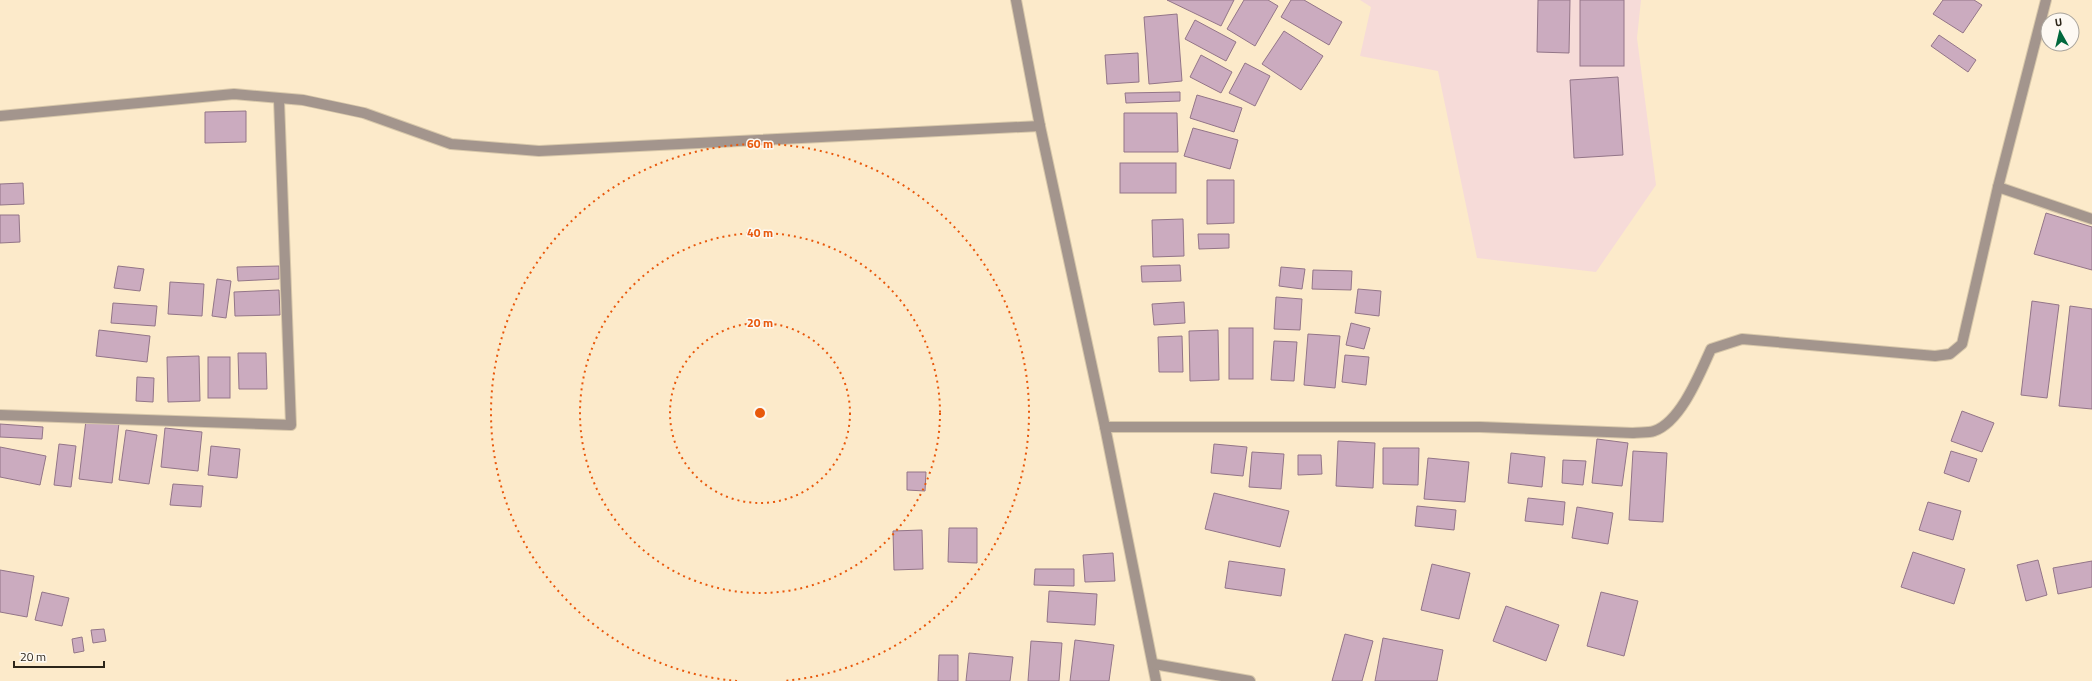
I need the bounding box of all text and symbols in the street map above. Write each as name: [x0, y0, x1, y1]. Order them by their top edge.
north arrow: [2040, 12, 2080, 52]
text: U: [2054, 14, 2063, 31]
text: 60 m: [747, 134, 773, 153]
text: 40 m: [747, 223, 773, 242]
text: 20 m: [747, 313, 773, 332]
centre of rings: [753, 406, 767, 420]
scale bar: [14, 643, 104, 669]
text: 20 m: [20, 647, 46, 666]

